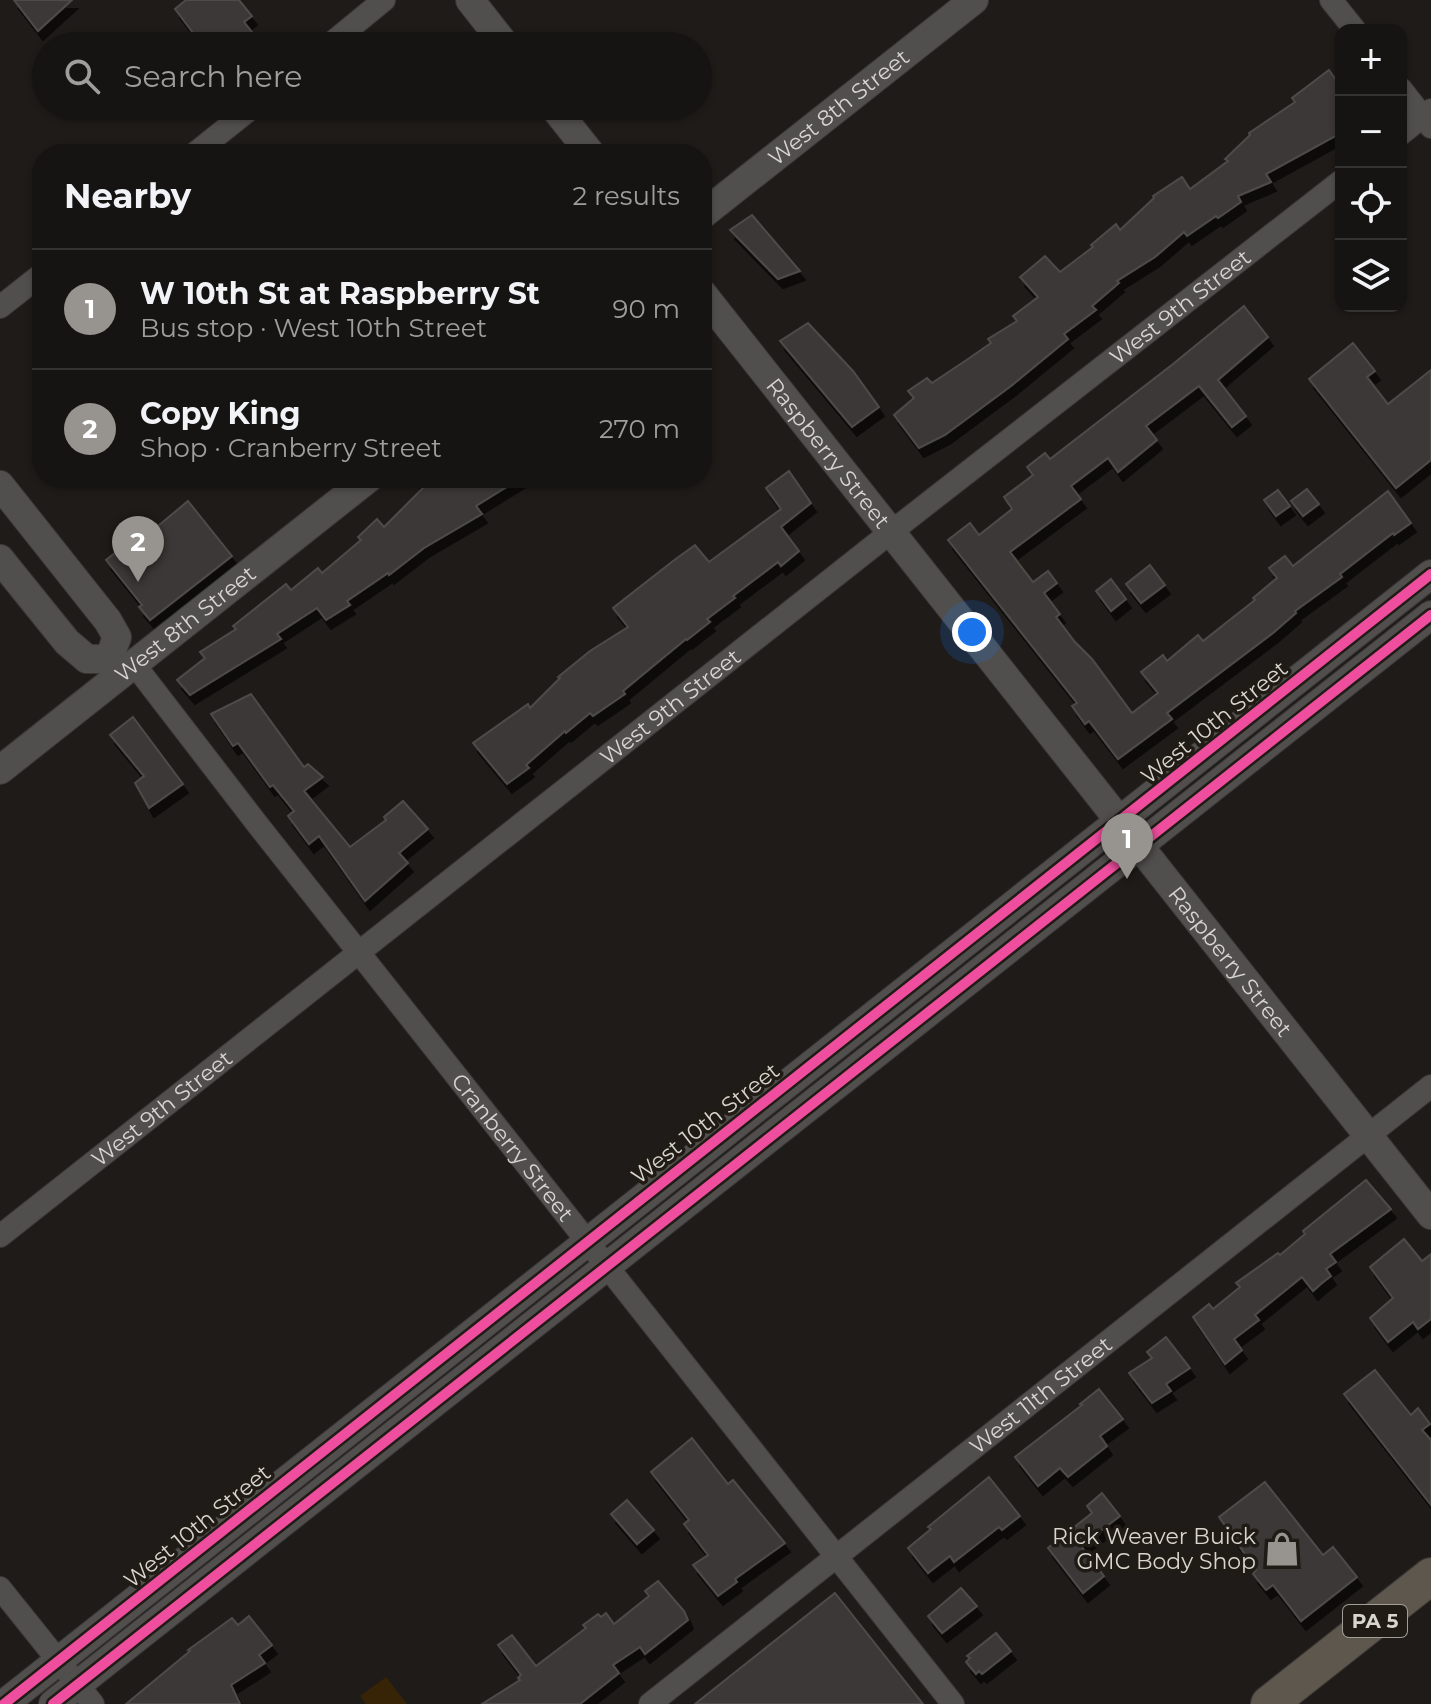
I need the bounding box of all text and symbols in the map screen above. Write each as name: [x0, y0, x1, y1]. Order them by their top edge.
map controls: [1335, 24, 1407, 312]
button: +: [1335, 24, 1407, 96]
search box: [32, 32, 712, 120]
street label: West 8th Street: [763, 43, 915, 171]
icon: search: [60, 54, 104, 98]
text: Search here: [124, 58, 302, 95]
button: −: [1335, 96, 1407, 168]
button: locate: [1335, 168, 1407, 240]
text: Nearby: [64, 175, 191, 217]
text: 2 results: [572, 180, 680, 212]
button: layers: [1335, 240, 1407, 312]
street label: West 9th Street: [1104, 244, 1256, 370]
text: W 10th St at Raspberry St: [140, 275, 540, 312]
text: 1: [85, 293, 95, 325]
text: 90 m: [613, 293, 680, 325]
text: Bus stop · West 10th Street: [140, 312, 487, 344]
street label: Raspberry Street: [760, 373, 896, 534]
text: Copy King: [140, 395, 301, 432]
text: 2: [82, 413, 98, 445]
text: 270 m: [599, 413, 680, 445]
text: Shop · Cranberry Street: [140, 432, 442, 464]
pin: 2: [112, 516, 164, 582]
street label: West 8th Street: [109, 560, 261, 688]
your location: [952, 612, 992, 652]
street label: West 9th Street: [595, 643, 746, 771]
street label: West 10th Street: [1136, 655, 1293, 790]
pin: 1: [1101, 813, 1153, 879]
street label: Raspberry Street: [1162, 881, 1298, 1042]
street label: West 9th Street: [86, 1045, 238, 1173]
street label: West 10th Street: [626, 1057, 785, 1190]
street label: Cranberry Street: [446, 1068, 579, 1227]
street label: West 11th Street: [964, 1331, 1117, 1460]
street label: West 10th Street: [119, 1459, 276, 1594]
place label: Rick Weaver Buick GMC Body Shop: [1052, 1523, 1257, 1575]
shop icon: Rick Weaver Buick GMC Body Shop: [1263, 1530, 1301, 1568]
road number: PA 5: [1343, 1605, 1407, 1637]

